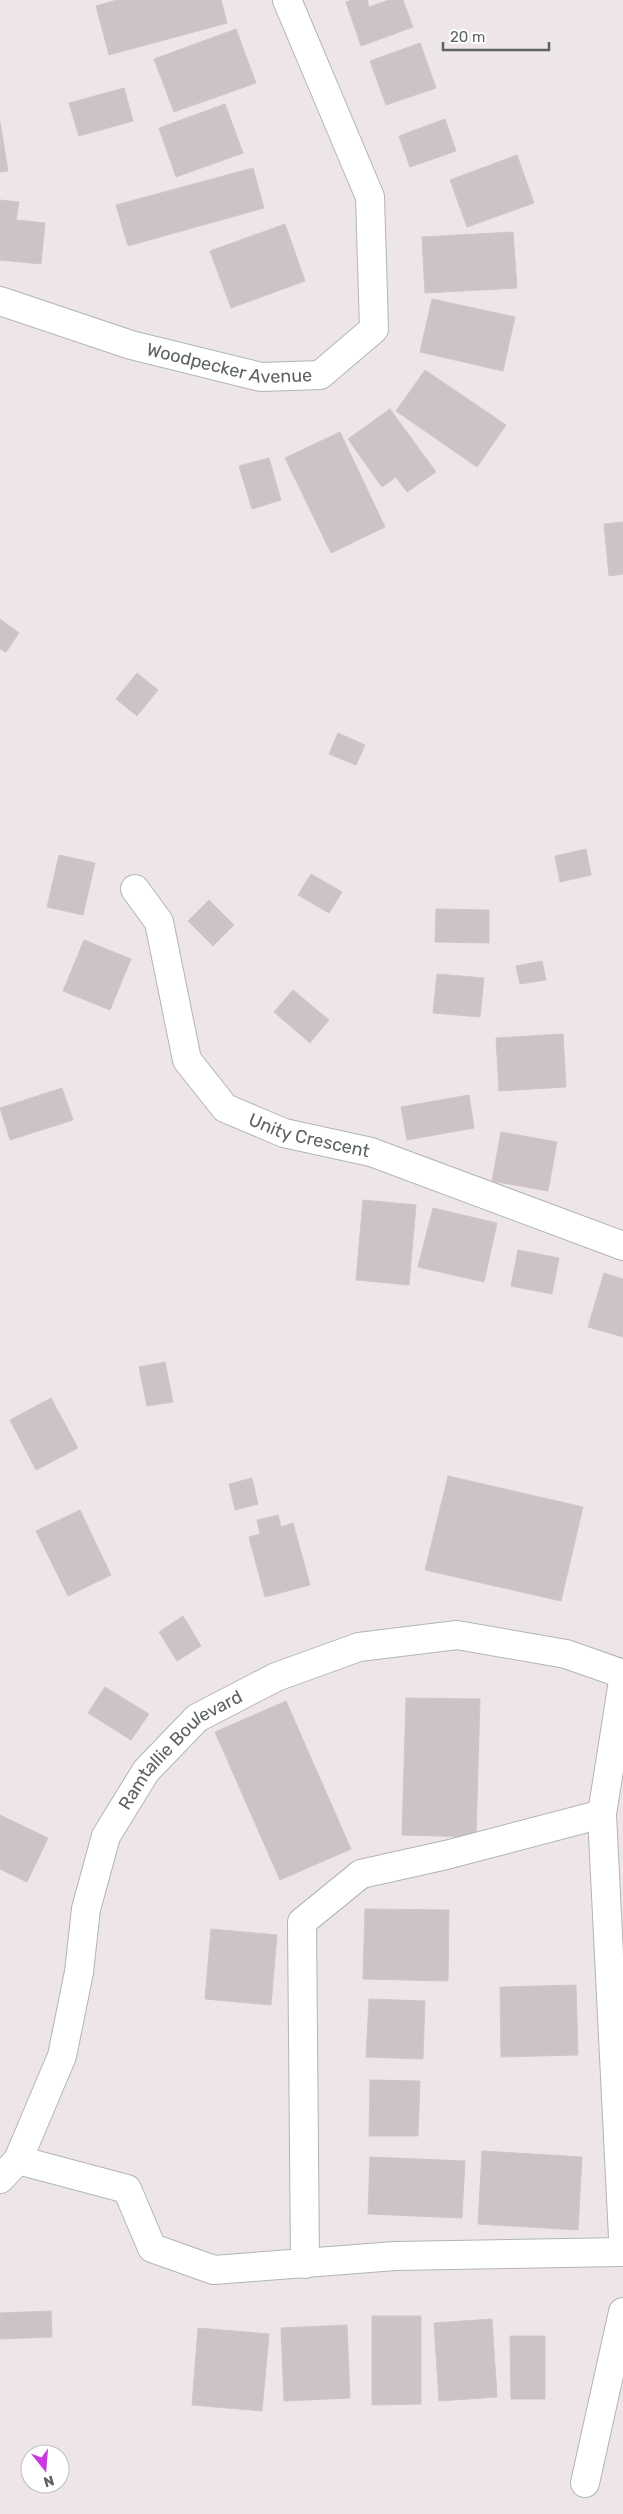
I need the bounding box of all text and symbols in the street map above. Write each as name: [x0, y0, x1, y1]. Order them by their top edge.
scale bar: [443, 20, 549, 52]
text: 20 m: [450, 28, 485, 46]
street label: Woodpecker Avenue: [144, 338, 313, 388]
street label: Unity Crescent: [245, 1108, 372, 1162]
street label: Ramtallie Boulevard: [114, 1685, 246, 1814]
north arrow: [20, 2444, 70, 2494]
text: N: [41, 2471, 56, 2491]

